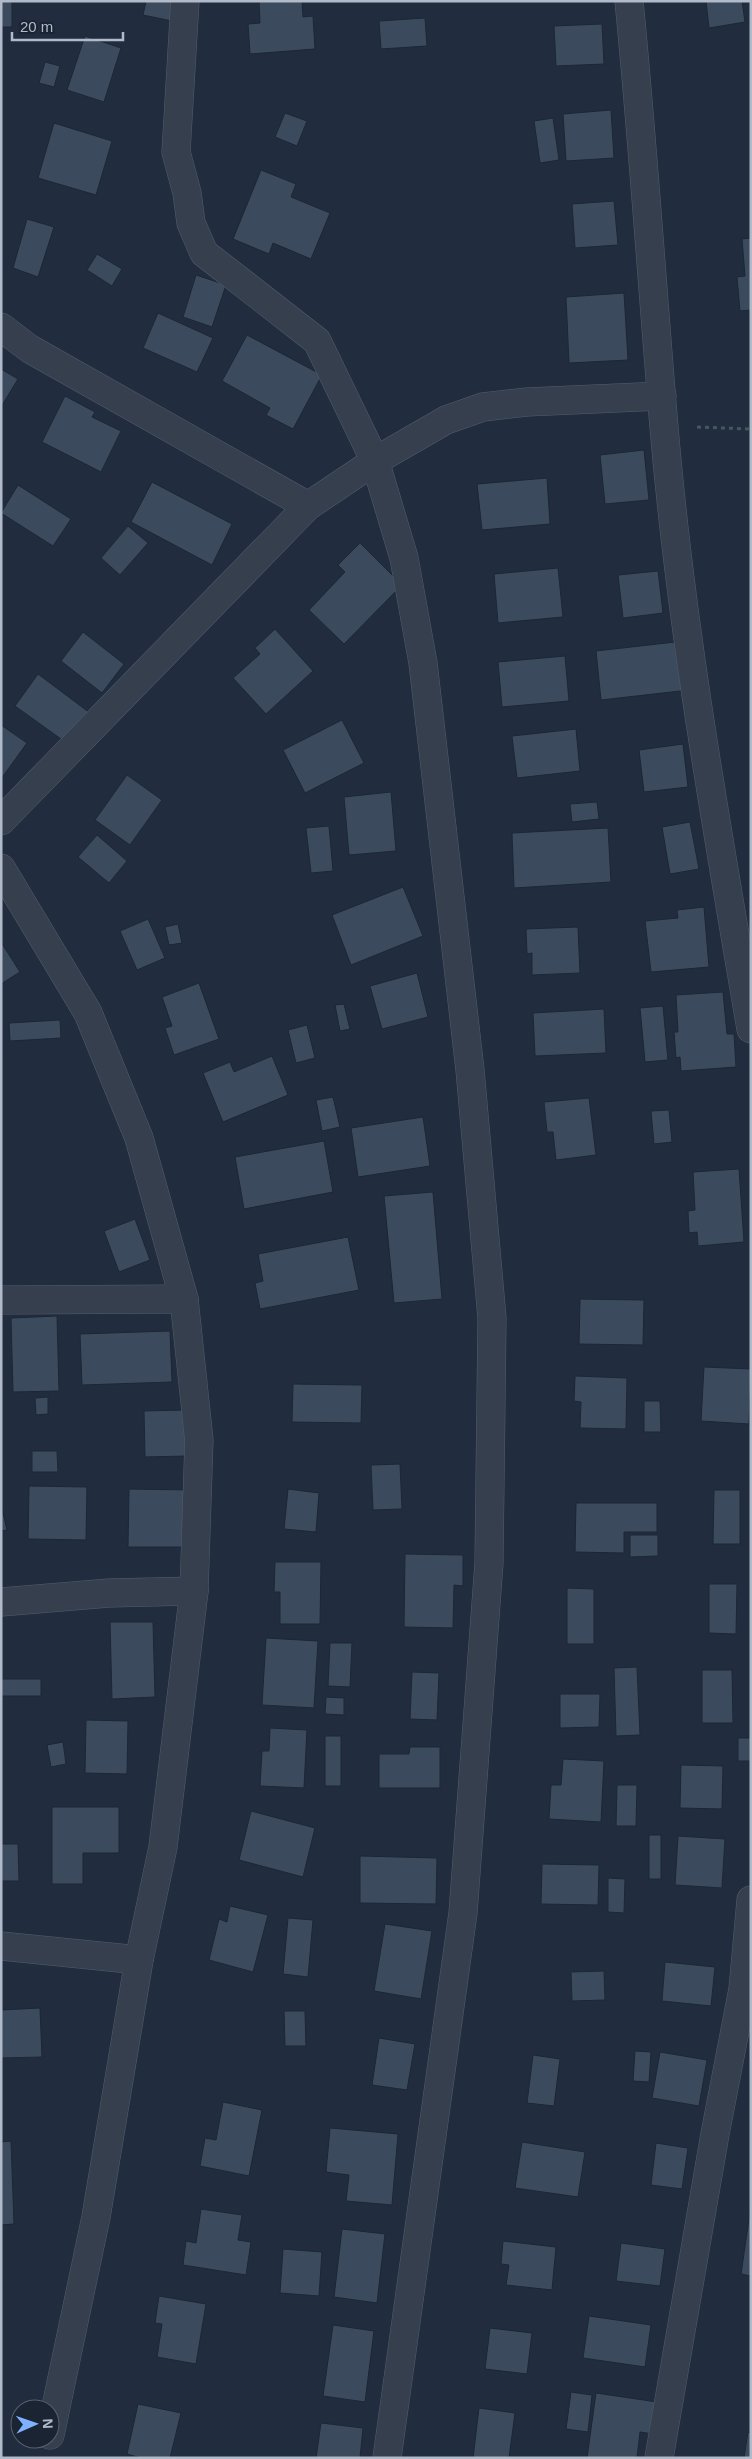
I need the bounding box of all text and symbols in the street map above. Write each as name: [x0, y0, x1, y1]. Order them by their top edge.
scale bar: [12, 10, 124, 42]
text: 20 m: [20, 18, 53, 35]
north arrow: [10, 2399, 60, 2449]
text: N: [40, 2418, 56, 2429]

